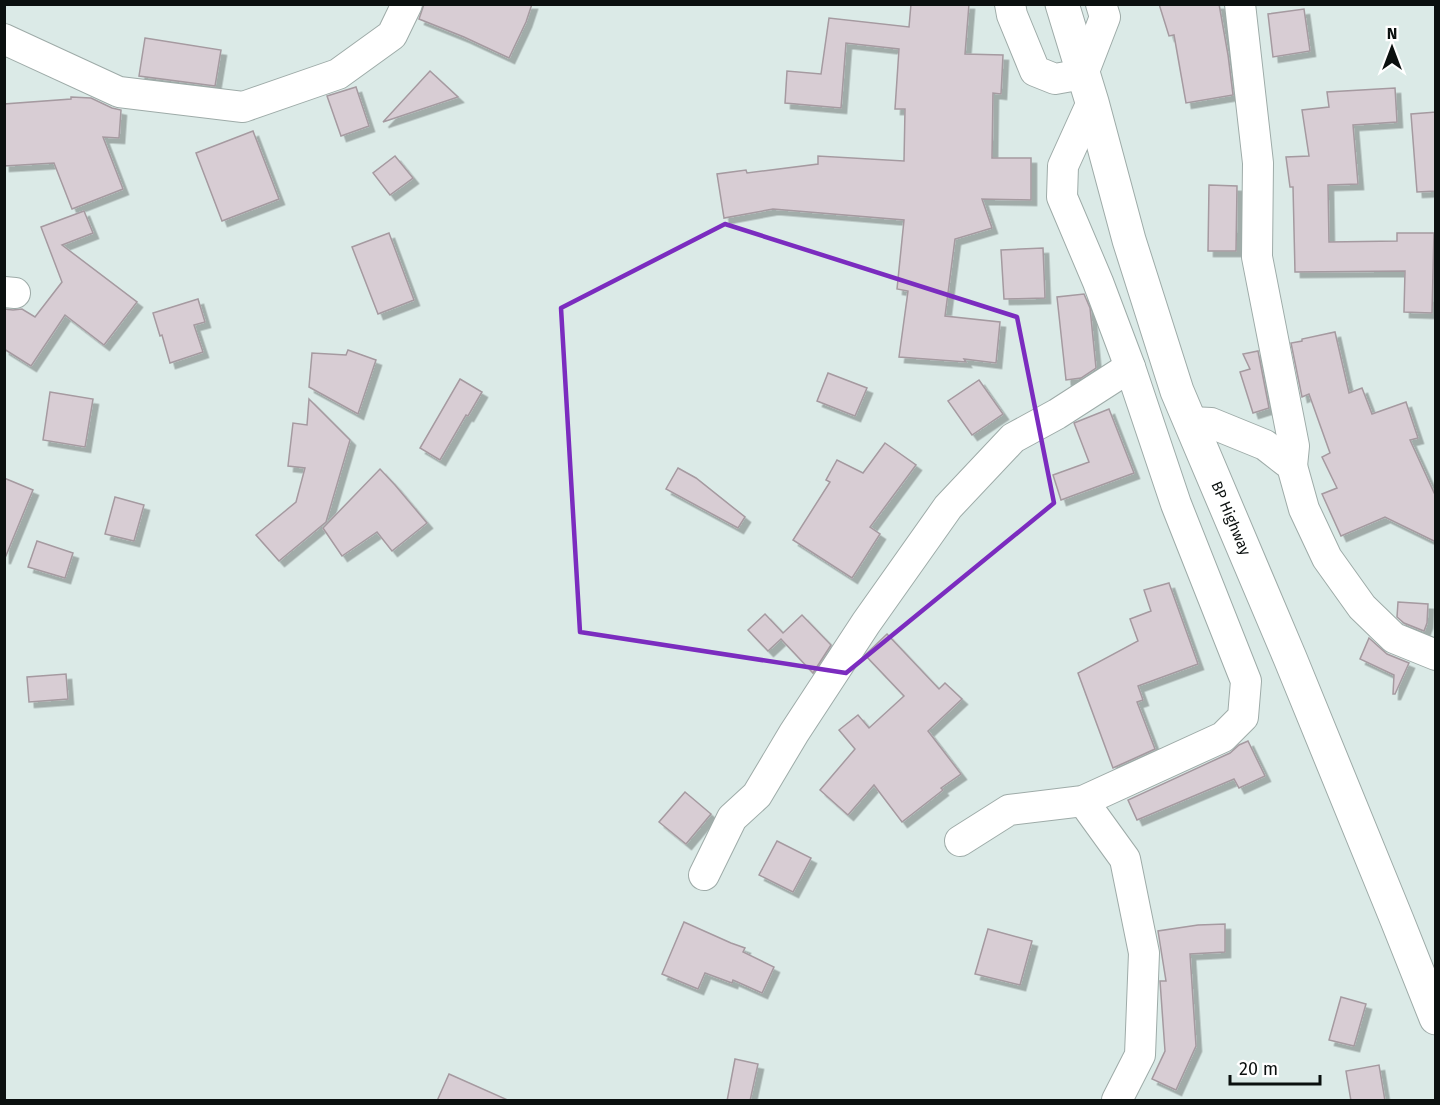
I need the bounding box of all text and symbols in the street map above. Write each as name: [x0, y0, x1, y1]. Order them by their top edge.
north arrow: [1362, 18, 1422, 78]
text: N: [1387, 24, 1397, 43]
street label: BP Highway: [1207, 478, 1255, 559]
scale bar: [1230, 1048, 1320, 1086]
text: 20 m: [1239, 1058, 1278, 1080]

